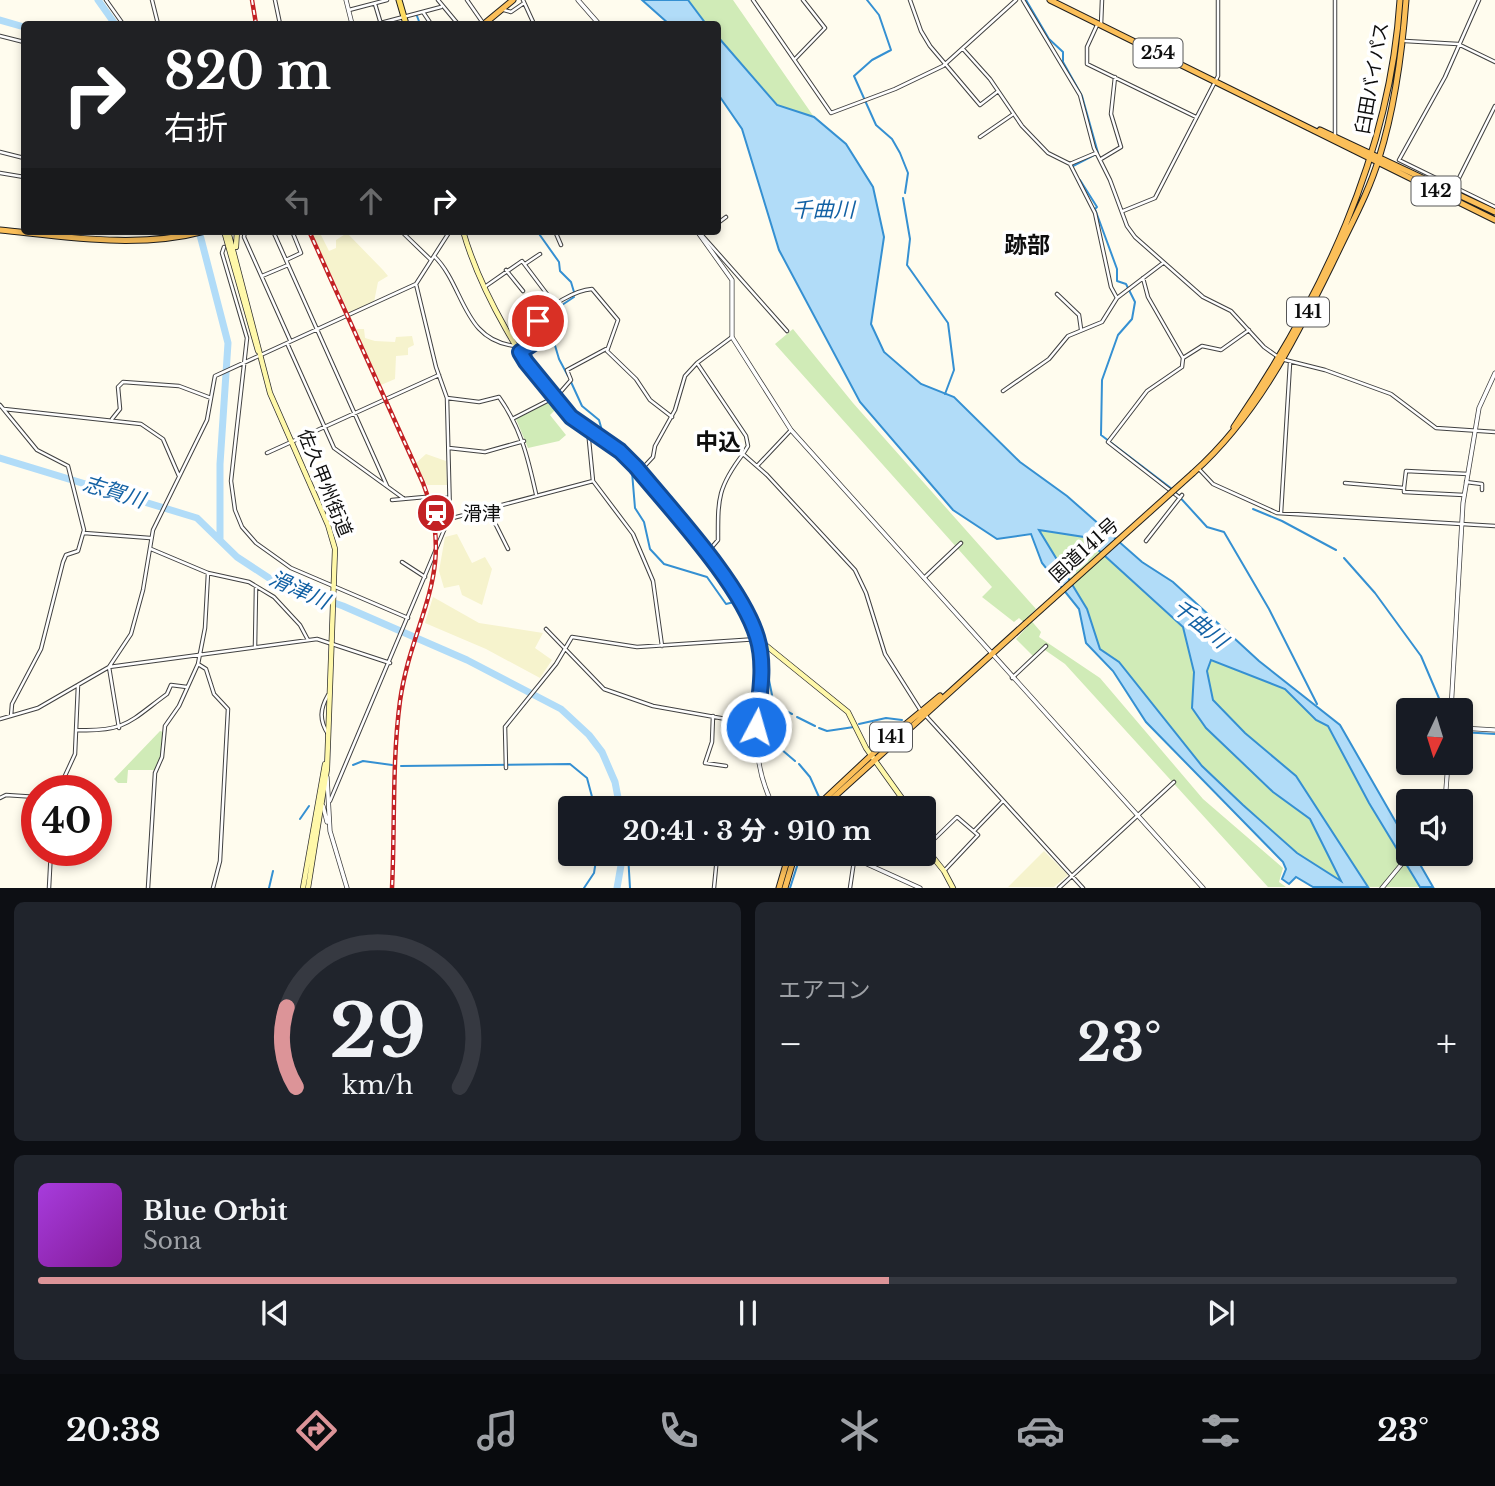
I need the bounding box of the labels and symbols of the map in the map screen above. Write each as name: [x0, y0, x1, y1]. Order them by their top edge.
street label: 臼田バイパス: [1351, 20, 1393, 136]
road number: 254: [1134, 38, 1182, 68]
road number: 142: [1412, 176, 1460, 206]
water label: 千曲川: [792, 197, 856, 223]
district label: 跡部: [1004, 231, 1050, 259]
pin: [508, 291, 568, 351]
road number: 141: [1287, 298, 1329, 326]
street label: 佐久甲州街道: [293, 426, 357, 540]
district label: 中込: [695, 428, 741, 456]
water label: 志賀川: [80, 470, 150, 514]
station icon: 滑津: [415, 492, 457, 534]
place label: 滑津: [463, 502, 501, 525]
street label: 国道141号: [1045, 513, 1123, 587]
water label: 滑津川: [265, 565, 335, 616]
water label: 千曲川: [1167, 594, 1234, 655]
position arrow: [719, 690, 793, 764]
north arrow: [1396, 698, 1474, 775]
road number: 141: [870, 722, 912, 752]
speed limit sign: 40: [21, 775, 112, 866]

